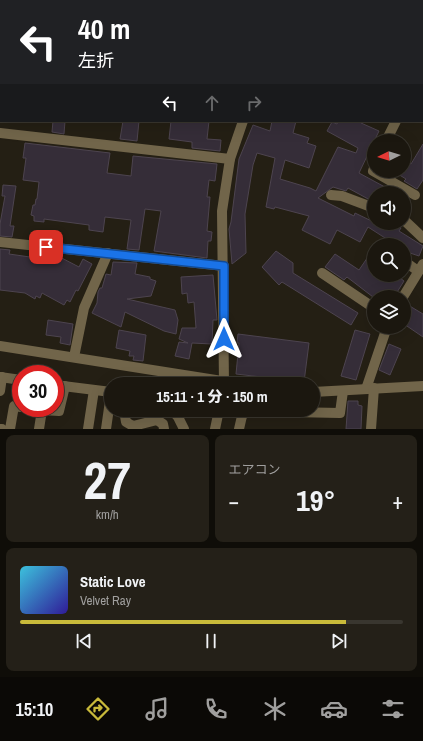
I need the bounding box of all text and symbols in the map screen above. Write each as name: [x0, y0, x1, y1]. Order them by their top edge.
text: 40 m: [78, 10, 130, 48]
icon: left: [12, 16, 64, 68]
text: 左折: [78, 48, 114, 73]
icon: left: [159, 92, 181, 114]
icon: ahead: [201, 92, 223, 114]
icon: right: [243, 92, 265, 114]
north arrow: [367, 134, 411, 178]
map controls: [367, 134, 411, 334]
button: sound: [367, 186, 411, 230]
pin: [29, 230, 63, 264]
icon: arrive: [35, 236, 57, 258]
button: search: [367, 238, 411, 282]
button: layers: [367, 290, 411, 334]
position arrow: [203, 318, 245, 360]
speed limit sign: 30: [12, 365, 64, 417]
text: 15:11 · 1 分 · 150 m: [156, 386, 268, 407]
text: 27: [84, 445, 131, 515]
text: エアコン: [229, 461, 281, 478]
text: 19°: [296, 480, 335, 520]
text: −: [229, 486, 239, 516]
text: +: [392, 486, 403, 516]
text: km/h: [96, 506, 119, 523]
text: Static Love: [80, 571, 146, 592]
text: Velvet Ray: [80, 592, 131, 609]
icon: previous: [73, 630, 95, 652]
icon: pause: [200, 630, 222, 652]
icon: next: [328, 630, 350, 652]
icon: directions: [84, 695, 112, 723]
icon: music: [143, 695, 171, 723]
icon: phone: [202, 695, 230, 723]
icon: climate: [261, 695, 289, 723]
icon: car: [320, 695, 348, 723]
icon: filters: [379, 695, 407, 723]
text: 15:10: [16, 697, 53, 722]

